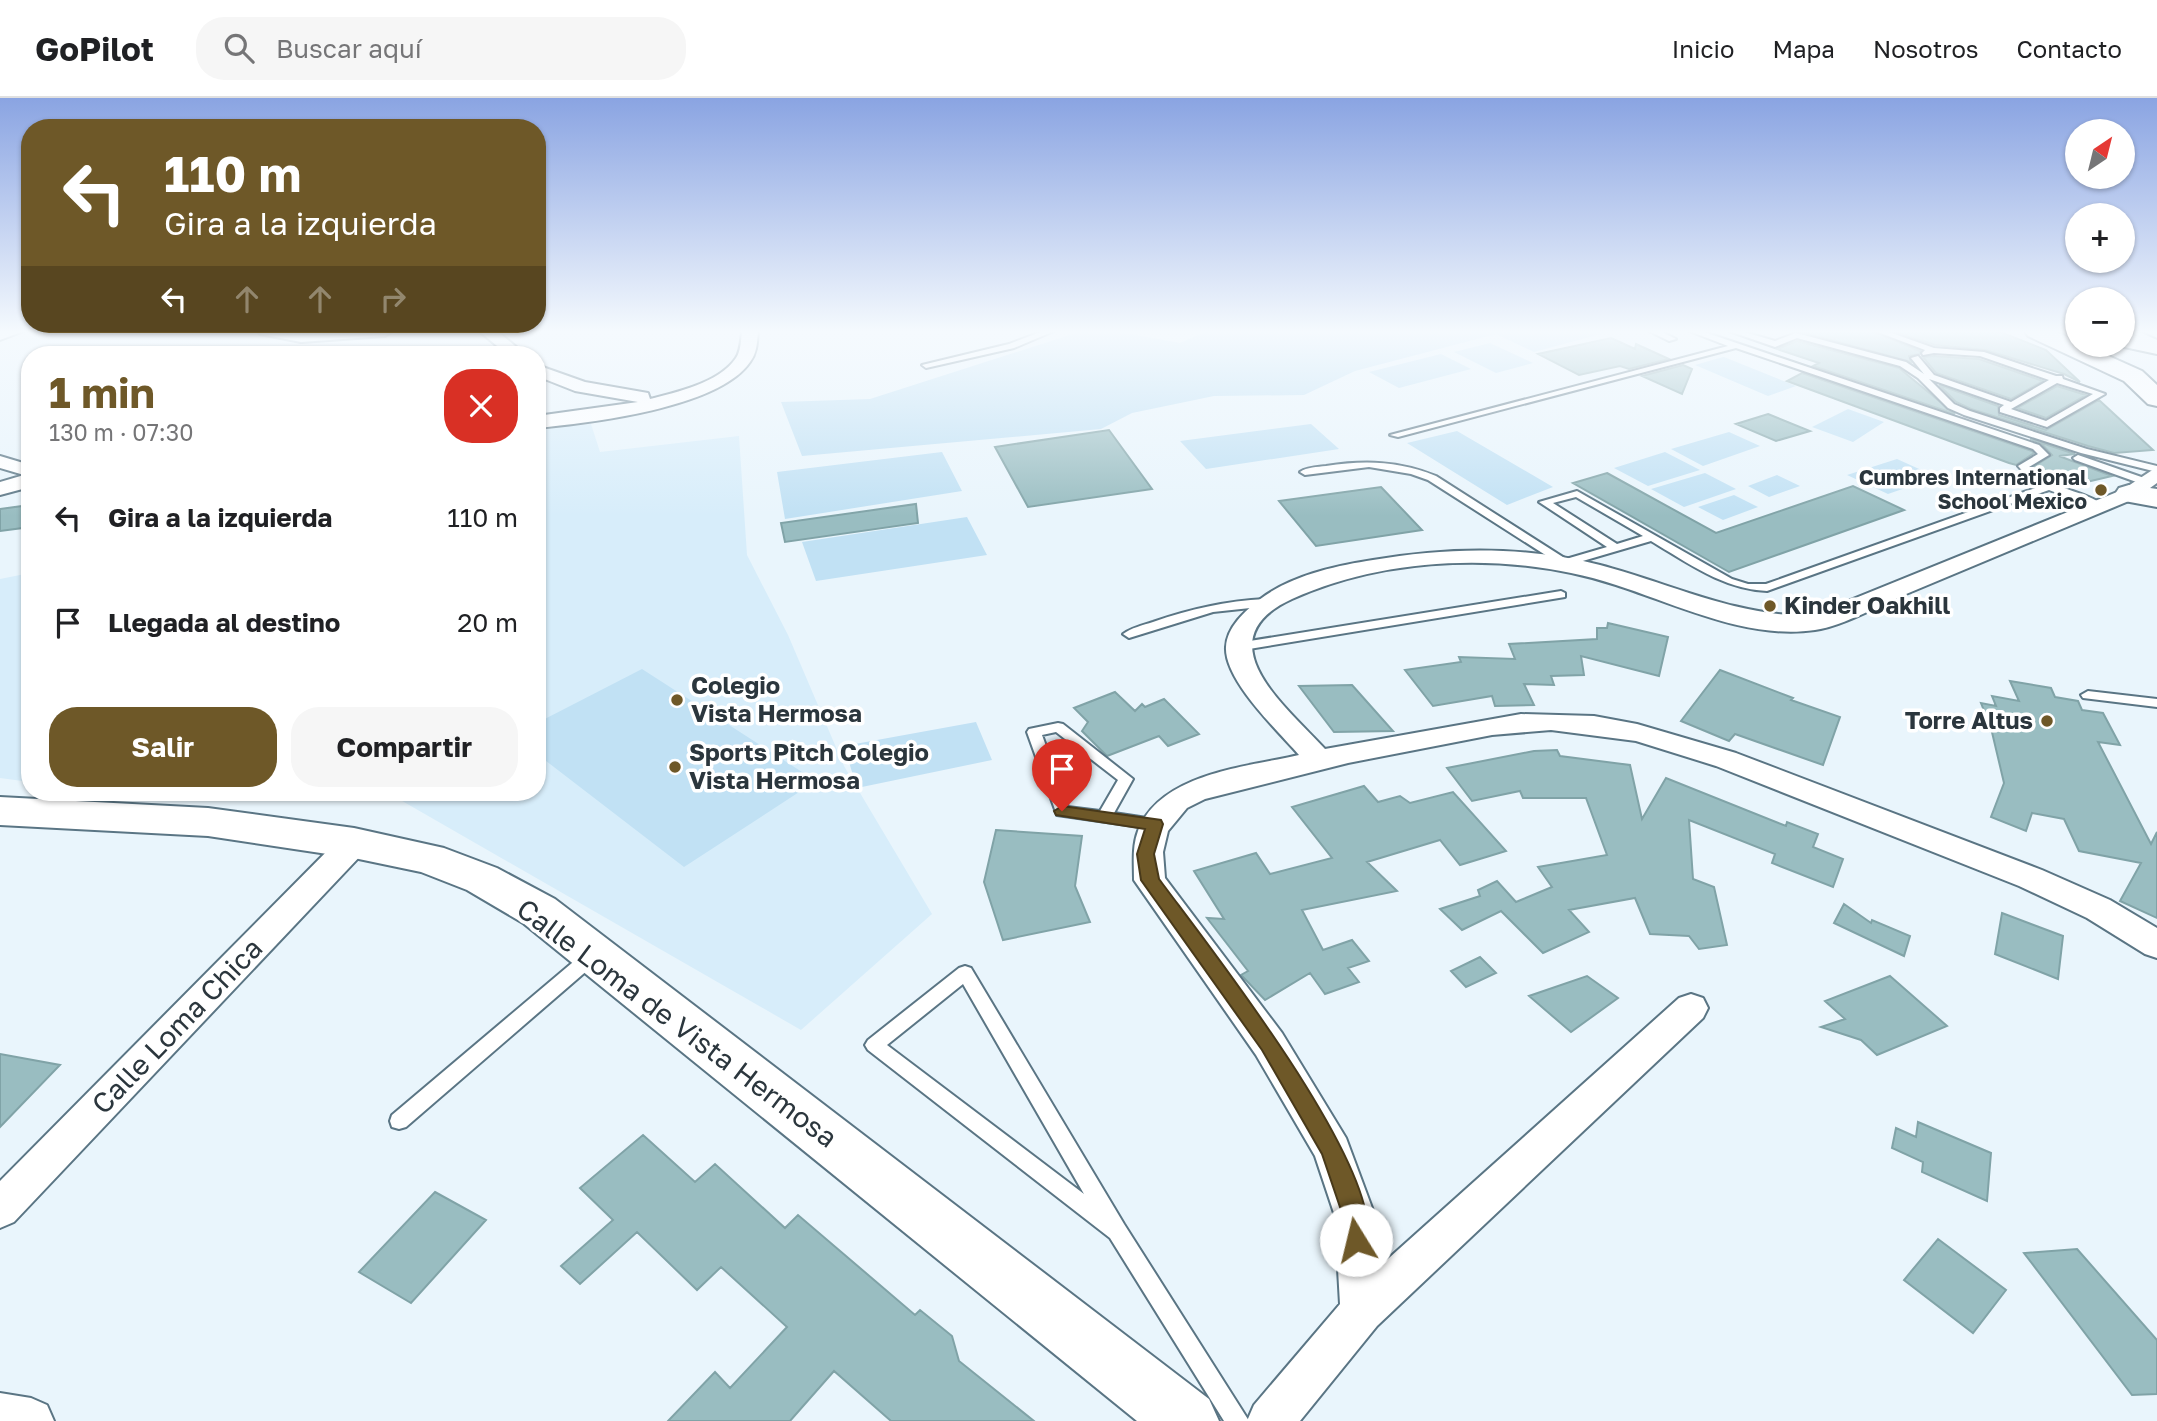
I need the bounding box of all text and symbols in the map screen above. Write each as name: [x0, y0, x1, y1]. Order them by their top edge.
search box: [196, 17, 686, 80]
text: GoPilot: [35, 29, 154, 68]
icon: search: [220, 29, 258, 67]
text: Buscar aquí: [276, 33, 422, 64]
text: Inicio: [1672, 34, 1734, 63]
text: Mapa: [1772, 34, 1835, 63]
text: Nosotros: [1873, 34, 1979, 63]
text: Contacto: [2017, 34, 2122, 63]
north arrow: [2065, 119, 2135, 189]
map controls: [2065, 119, 2135, 357]
text: 110 m: [164, 144, 301, 203]
icon: left: [49, 147, 140, 238]
button: +: [2065, 203, 2135, 273]
text: Gira a la izquierda: [164, 204, 437, 242]
icon: left: [155, 280, 193, 318]
icon: ahead: [228, 280, 266, 318]
icon: ahead: [301, 280, 339, 318]
icon: right: [374, 280, 412, 318]
button: −: [2065, 287, 2135, 357]
text: 1 min: [49, 367, 155, 417]
button: close: [444, 369, 518, 443]
text: 130 m · 07:30: [49, 418, 193, 446]
place label: Cumbres International School Mexico: [1859, 464, 2087, 514]
marker: Cumbres International School Mexico: [2093, 482, 2109, 498]
icon: left: [49, 499, 87, 537]
text: Gira a la izquierda: [108, 502, 332, 533]
text: 110 m: [447, 502, 518, 533]
place label: Kinder Oakhill: [1784, 590, 1950, 619]
marker: Kinder Oakhill: [1762, 598, 1778, 614]
icon: arrive: [49, 604, 87, 642]
text: Llegada al destino: [108, 607, 340, 638]
text: 20 m: [457, 607, 518, 638]
place label: Colegio Vista Hermosa: [691, 670, 862, 727]
marker: Colegio Vista Hermosa: [669, 692, 685, 708]
place label: Torre Altus: [1905, 705, 2033, 734]
button: Salir: [49, 707, 277, 787]
button: Compartir: [291, 707, 518, 787]
marker: Torre Altus: [2039, 713, 2055, 729]
place label: Sports Pitch Colegio Vista Hermosa: [689, 737, 929, 794]
pin: [1032, 739, 1092, 811]
icon: arrive: [1043, 750, 1081, 788]
marker: Sports Pitch Colegio Vista Hermosa: [667, 759, 683, 775]
street label: Calle Loma de Vista Hermosa: [511, 891, 844, 1154]
street label: Calle Loma Chica: [85, 931, 269, 1120]
position arrow: [1319, 1203, 1393, 1277]

